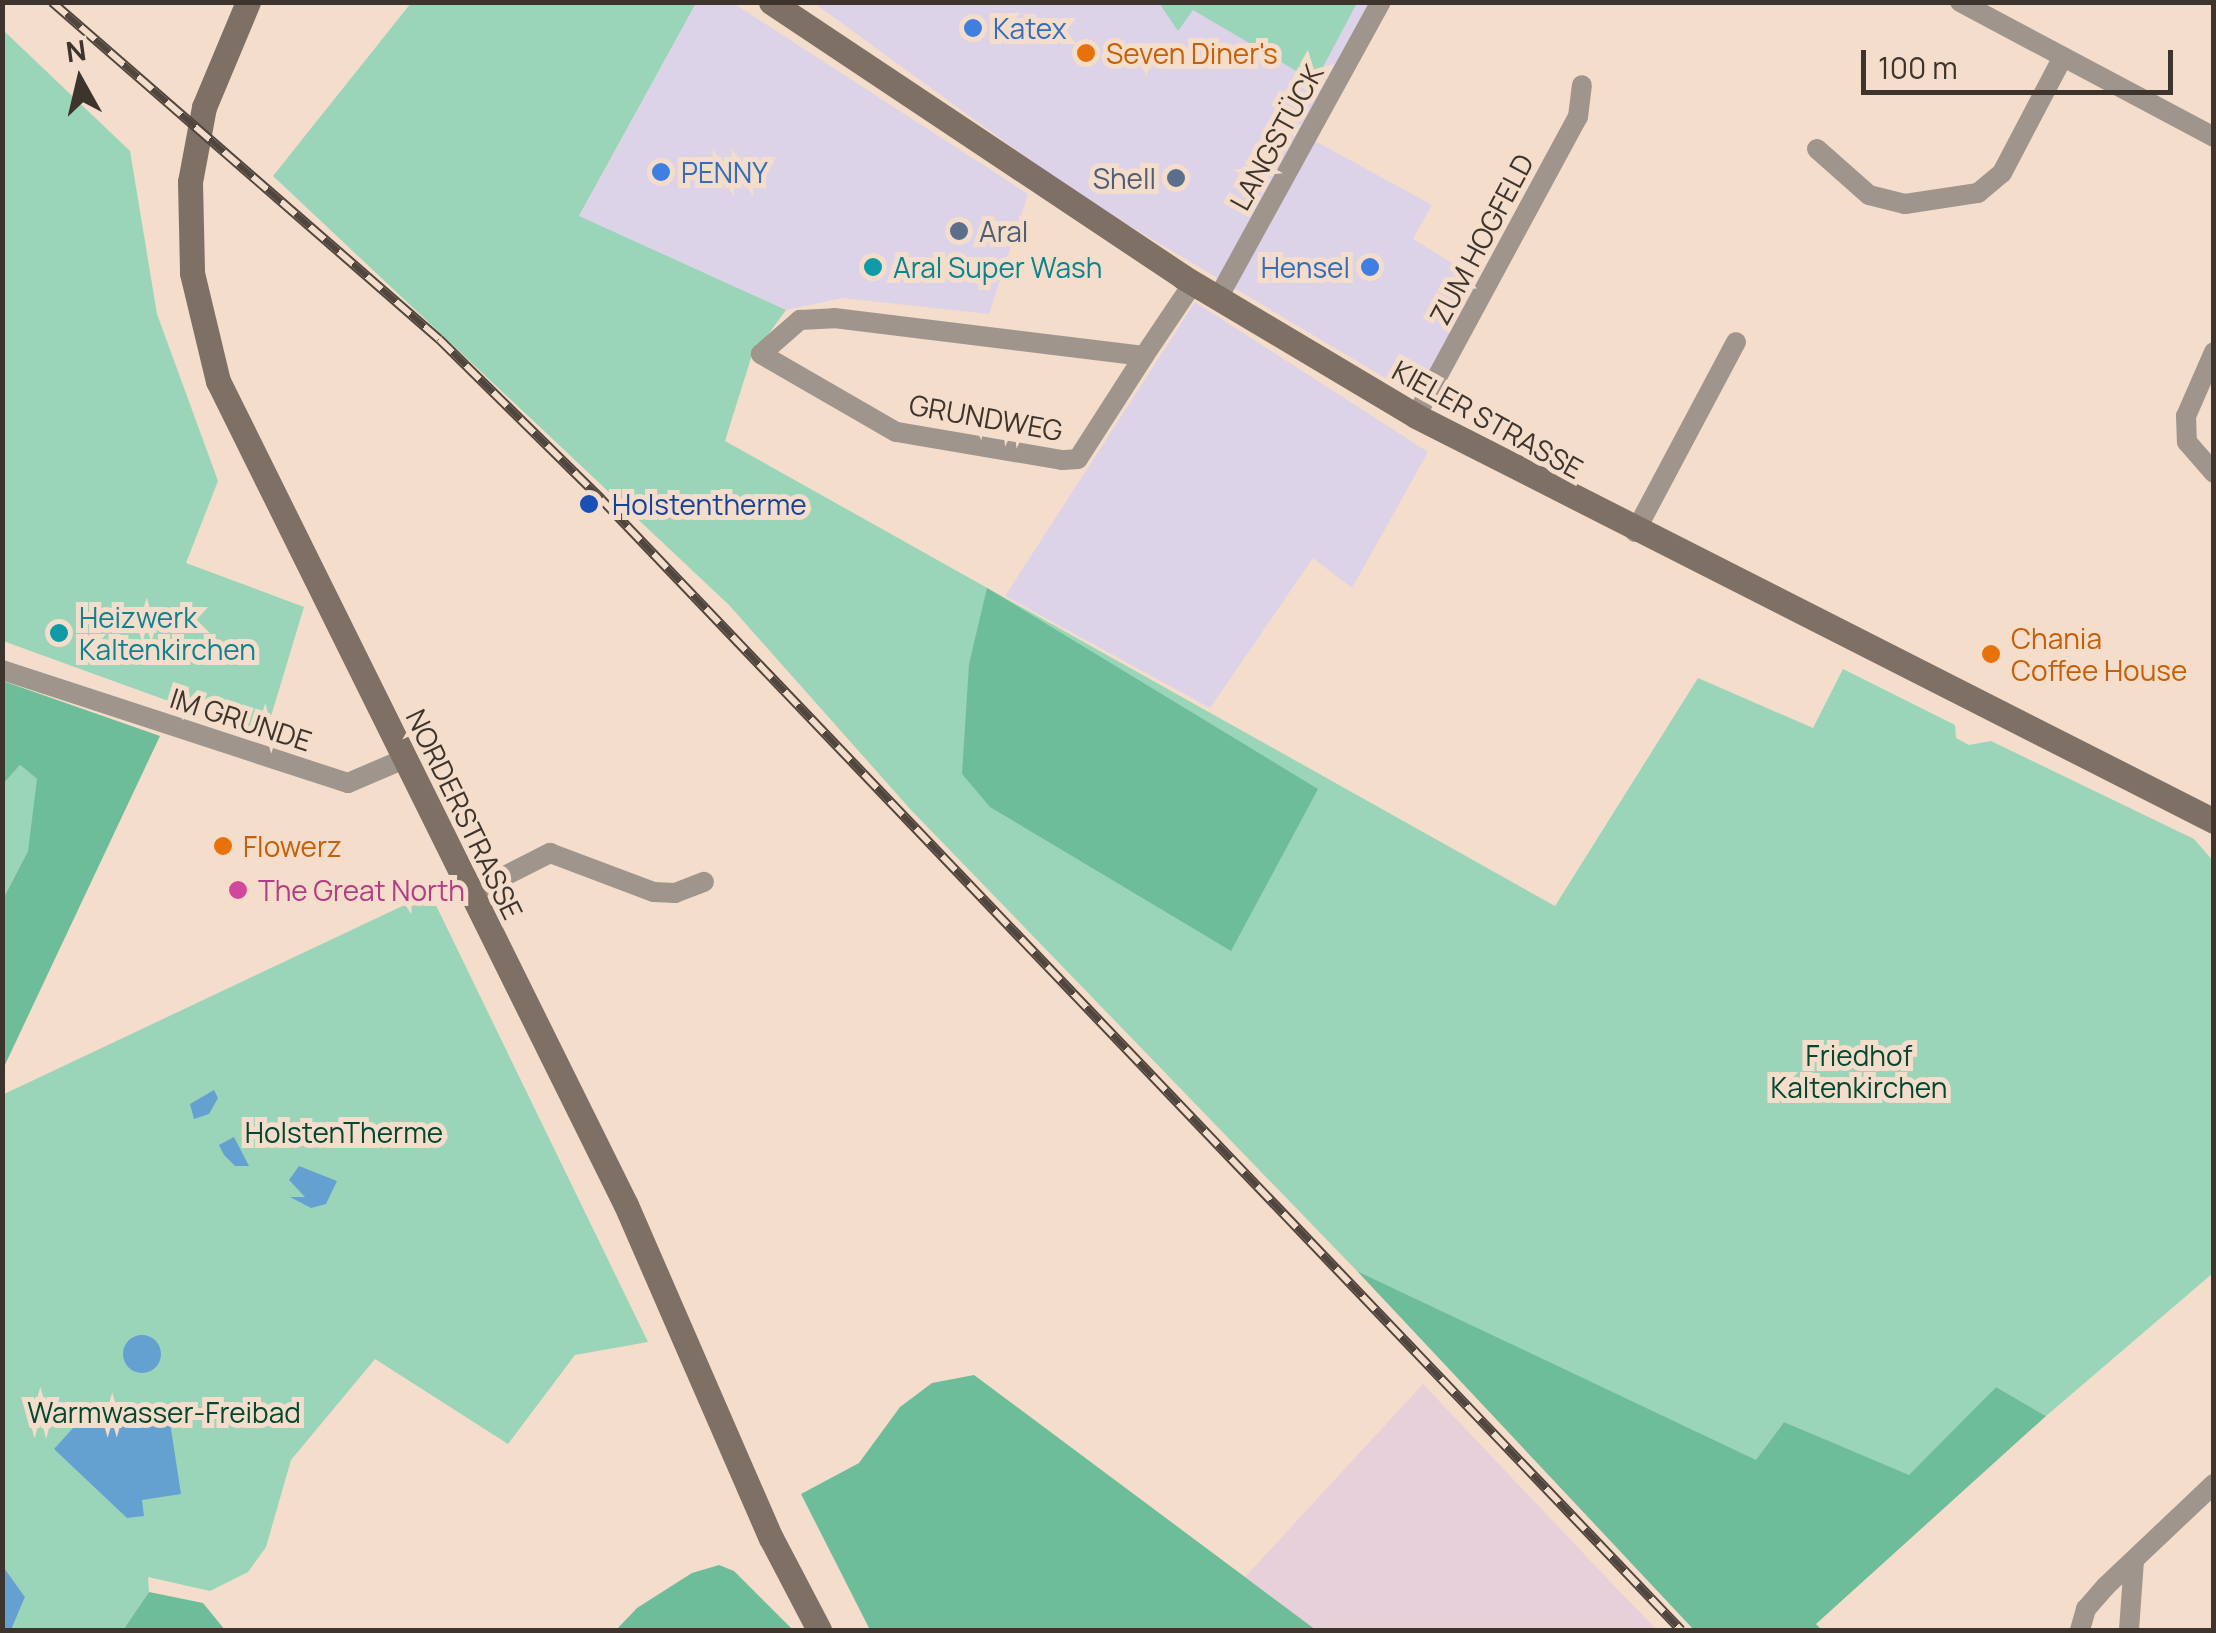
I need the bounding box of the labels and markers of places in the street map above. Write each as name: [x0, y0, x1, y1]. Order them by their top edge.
place label: Katex: [993, 11, 1066, 45]
marker: Katex: [962, 17, 984, 39]
place label: Seven Diner's: [1106, 36, 1278, 70]
marker: Seven Diner's: [1075, 42, 1097, 64]
place label: PENNY: [681, 155, 768, 189]
marker: PENNY: [650, 161, 672, 183]
place label: Shell: [1093, 161, 1156, 195]
marker: Shell: [1165, 167, 1187, 189]
place label: Aral: [979, 214, 1028, 248]
marker: Aral: [948, 220, 970, 242]
place label: Aral Super Wash: [893, 250, 1102, 284]
place label: Hensel: [1261, 250, 1350, 284]
marker: Aral Super Wash: [862, 256, 884, 278]
marker: Hensel: [1359, 256, 1381, 278]
place label: Holstentherme: [612, 487, 807, 521]
marker: Holstentherme: [576, 491, 602, 517]
place label: Heizwerk Kaltenkirchen: [79, 600, 256, 666]
place label: Chania Coffee House: [2011, 621, 2187, 687]
marker: Heizwerk Kaltenkirchen: [48, 622, 70, 644]
marker: Chania Coffee House: [1980, 643, 2002, 665]
place label: Flowerz: [243, 829, 342, 863]
marker: Flowerz: [212, 835, 234, 857]
place label: The Great North: [258, 873, 465, 907]
marker: The Great North: [227, 879, 249, 901]

